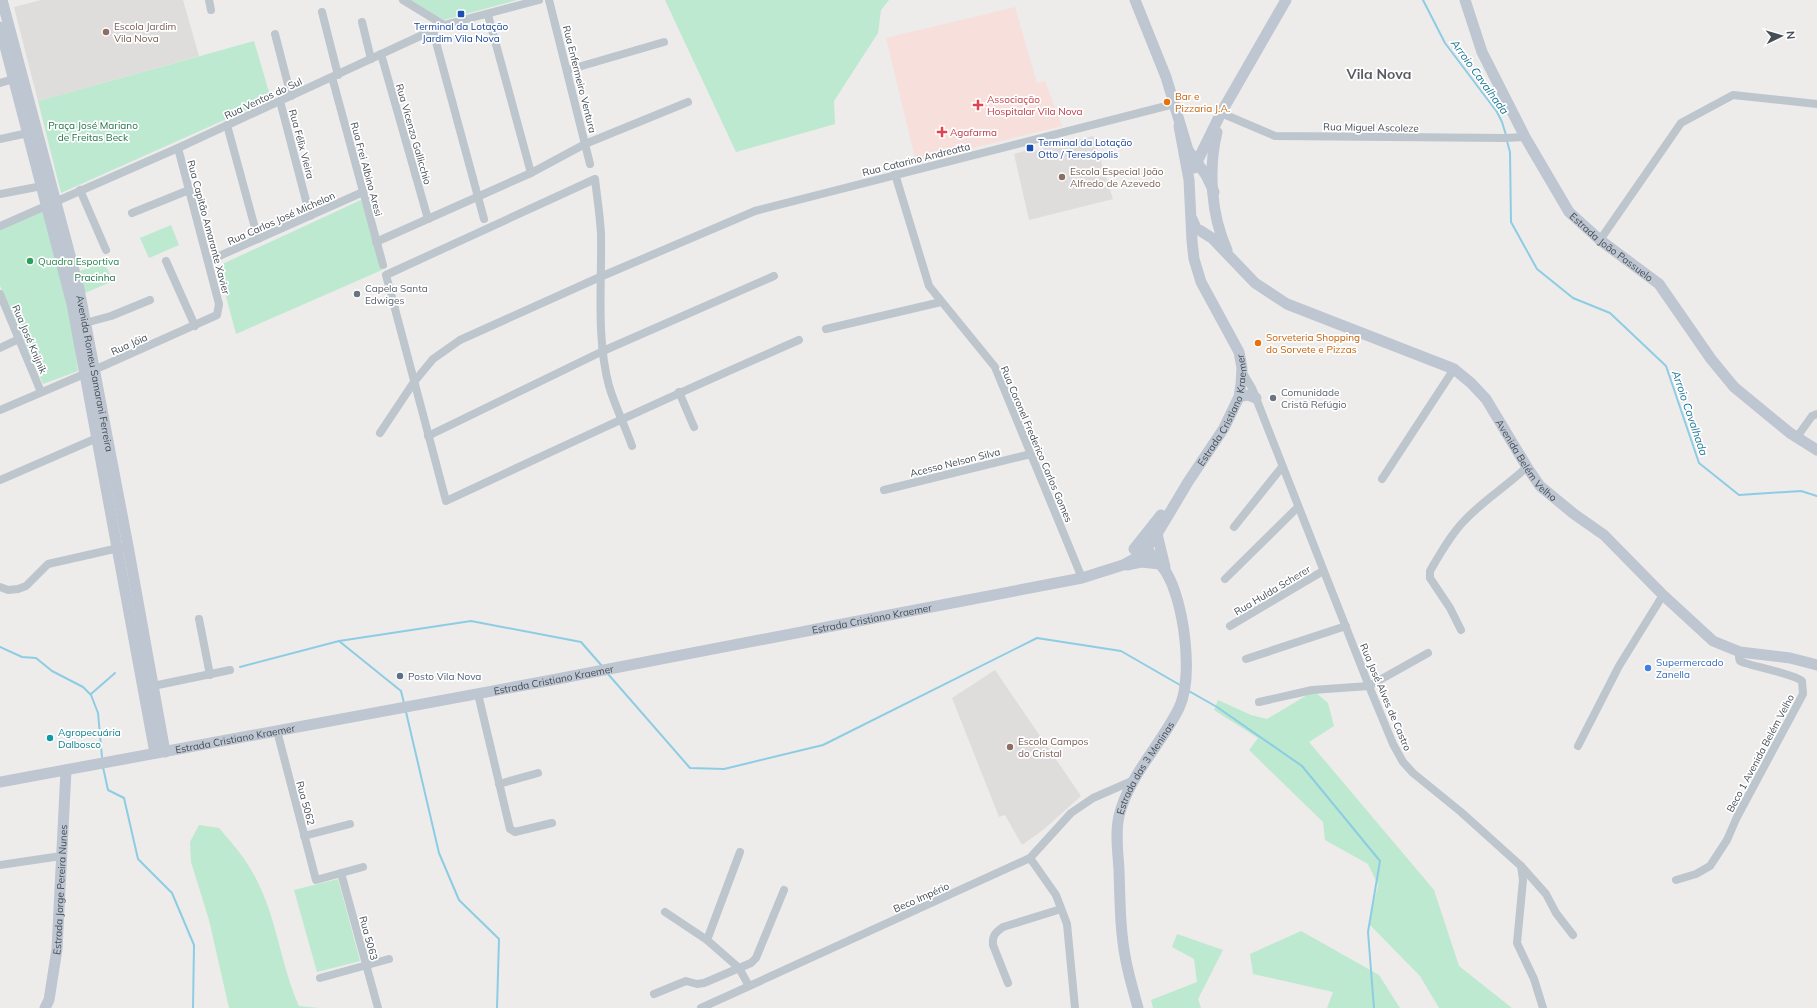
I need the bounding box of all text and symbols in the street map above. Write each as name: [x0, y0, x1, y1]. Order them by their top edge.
marker: Terminal da Lotação Jardim Vila Nova: [456, 9, 466, 19]
north arrow: [1761, 16, 1801, 56]
place label: Escola Jardim Vila Nova: [114, 20, 177, 45]
place label: Terminal da Lotação Jardim Vila Nova: [414, 20, 508, 45]
street label: Rua Enfermeiro Ventura: [560, 24, 599, 134]
marker: Escola Jardim Vila Nova: [101, 27, 111, 37]
text: N: [1784, 30, 1798, 40]
water label: Arroio Cavalhada: [1448, 36, 1512, 117]
district label: Vila Nova: [1346, 65, 1411, 83]
street label: Rua Ventos do Sul: [222, 75, 304, 122]
street label: Rua Vicenzo Gallicchio: [393, 82, 434, 186]
place label: Bar e Pizzaria J.A.: [1175, 90, 1230, 115]
place label: Associação Hospitalar Vila Nova: [987, 93, 1083, 118]
marker: Bar e Pizzaria J.A.: [1162, 97, 1172, 107]
marker: Associação Hospitalar Vila Nova: [972, 99, 984, 111]
street label: Rua Félix Vieira: [286, 108, 317, 180]
park label: Praça José Mariano de Freitas Beck: [48, 119, 138, 144]
street label: Rua Miguel Ascoleze: [1323, 120, 1419, 135]
street label: Rua Frei Albino Aresi: [348, 121, 385, 218]
place label: Agafarma: [950, 126, 997, 139]
marker: Agafarma: [937, 127, 947, 137]
place label: Terminal da Lotação Otto / Teresópolis: [1038, 136, 1132, 161]
street label: Rua Catarino Andreatta: [861, 140, 971, 179]
marker: Terminal da Lotação Otto / Teresópolis: [1025, 143, 1035, 153]
street label: Rua Capitão Amarante Xavier: [184, 159, 233, 296]
place label: Escola Especial João Alfredo de Azevedo: [1070, 165, 1164, 190]
marker: Escola Especial João Alfredo de Azevedo: [1057, 172, 1067, 182]
street label: Rua Carlos José Michelon: [225, 189, 337, 248]
street label: Estrada João Passuelo: [1567, 210, 1656, 285]
place label: Quadra Esportiva: [38, 255, 119, 268]
marker: Quadra Esportiva: [25, 256, 35, 266]
park label: Pracinha: [74, 271, 116, 284]
place label: Capela Santa Edwiges: [365, 282, 428, 307]
marker: Capela Santa Edwiges: [352, 289, 362, 299]
street label: Avenida Romeu Samarani Ferreira: [73, 294, 116, 453]
street label: Rua José Knijnik: [9, 303, 50, 376]
street label: Rua Jóia: [109, 331, 150, 358]
place label: Sorveteria Shopping do Sorvete e Pizzas: [1266, 331, 1360, 356]
marker: Sorveteria Shopping do Sorvete e Pizzas: [1253, 338, 1263, 348]
street label: Estrada Cristiano Kraemer: [1195, 353, 1250, 469]
street label: Rua Coronel Frederico Carlos Gomes: [998, 364, 1075, 524]
water label: Arroio Cavalhada: [1669, 368, 1711, 458]
place label: Comunidade Cristã Refúgio: [1281, 386, 1347, 411]
marker: Comunidade Cristã Refúgio: [1268, 393, 1278, 403]
street label: Avenida Belém Velho: [1493, 417, 1560, 504]
street label: Acesso Nelson Silva: [909, 445, 1002, 480]
street label: Rua Hulda Scherer: [1232, 562, 1313, 618]
street label: Estrada Cristiano Kraemer: [811, 601, 933, 637]
street label: Rua José Alves de Castro: [1357, 641, 1414, 753]
place label: Supermercado Zanella: [1656, 656, 1724, 681]
street label: Estrada Cristiano Kraemer: [493, 662, 615, 698]
marker: Supermercado Zanella: [1643, 663, 1653, 673]
place label: Posto Vila Nova: [408, 670, 481, 683]
marker: Posto Vila Nova: [395, 671, 405, 681]
street label: Beco 1 Avenida Belém Velho: [1724, 692, 1797, 815]
street label: Estrada das 3 Meninas: [1114, 719, 1177, 816]
street label: Estrada Cristiano Kraemer: [174, 722, 296, 757]
place label: Agropecuária Dalbosco: [58, 726, 121, 751]
marker: Agropecuária Dalbosco: [45, 733, 55, 743]
place label: Escola Campos do Cristal: [1018, 735, 1088, 760]
marker: Escola Campos do Cristal: [1005, 742, 1015, 752]
street label: Rua 5062: [293, 780, 318, 827]
street label: Estrada Jorge Pereira Nunes: [50, 824, 70, 956]
street label: Beco Império: [891, 879, 951, 916]
street label: Rua 5063: [356, 915, 381, 962]

